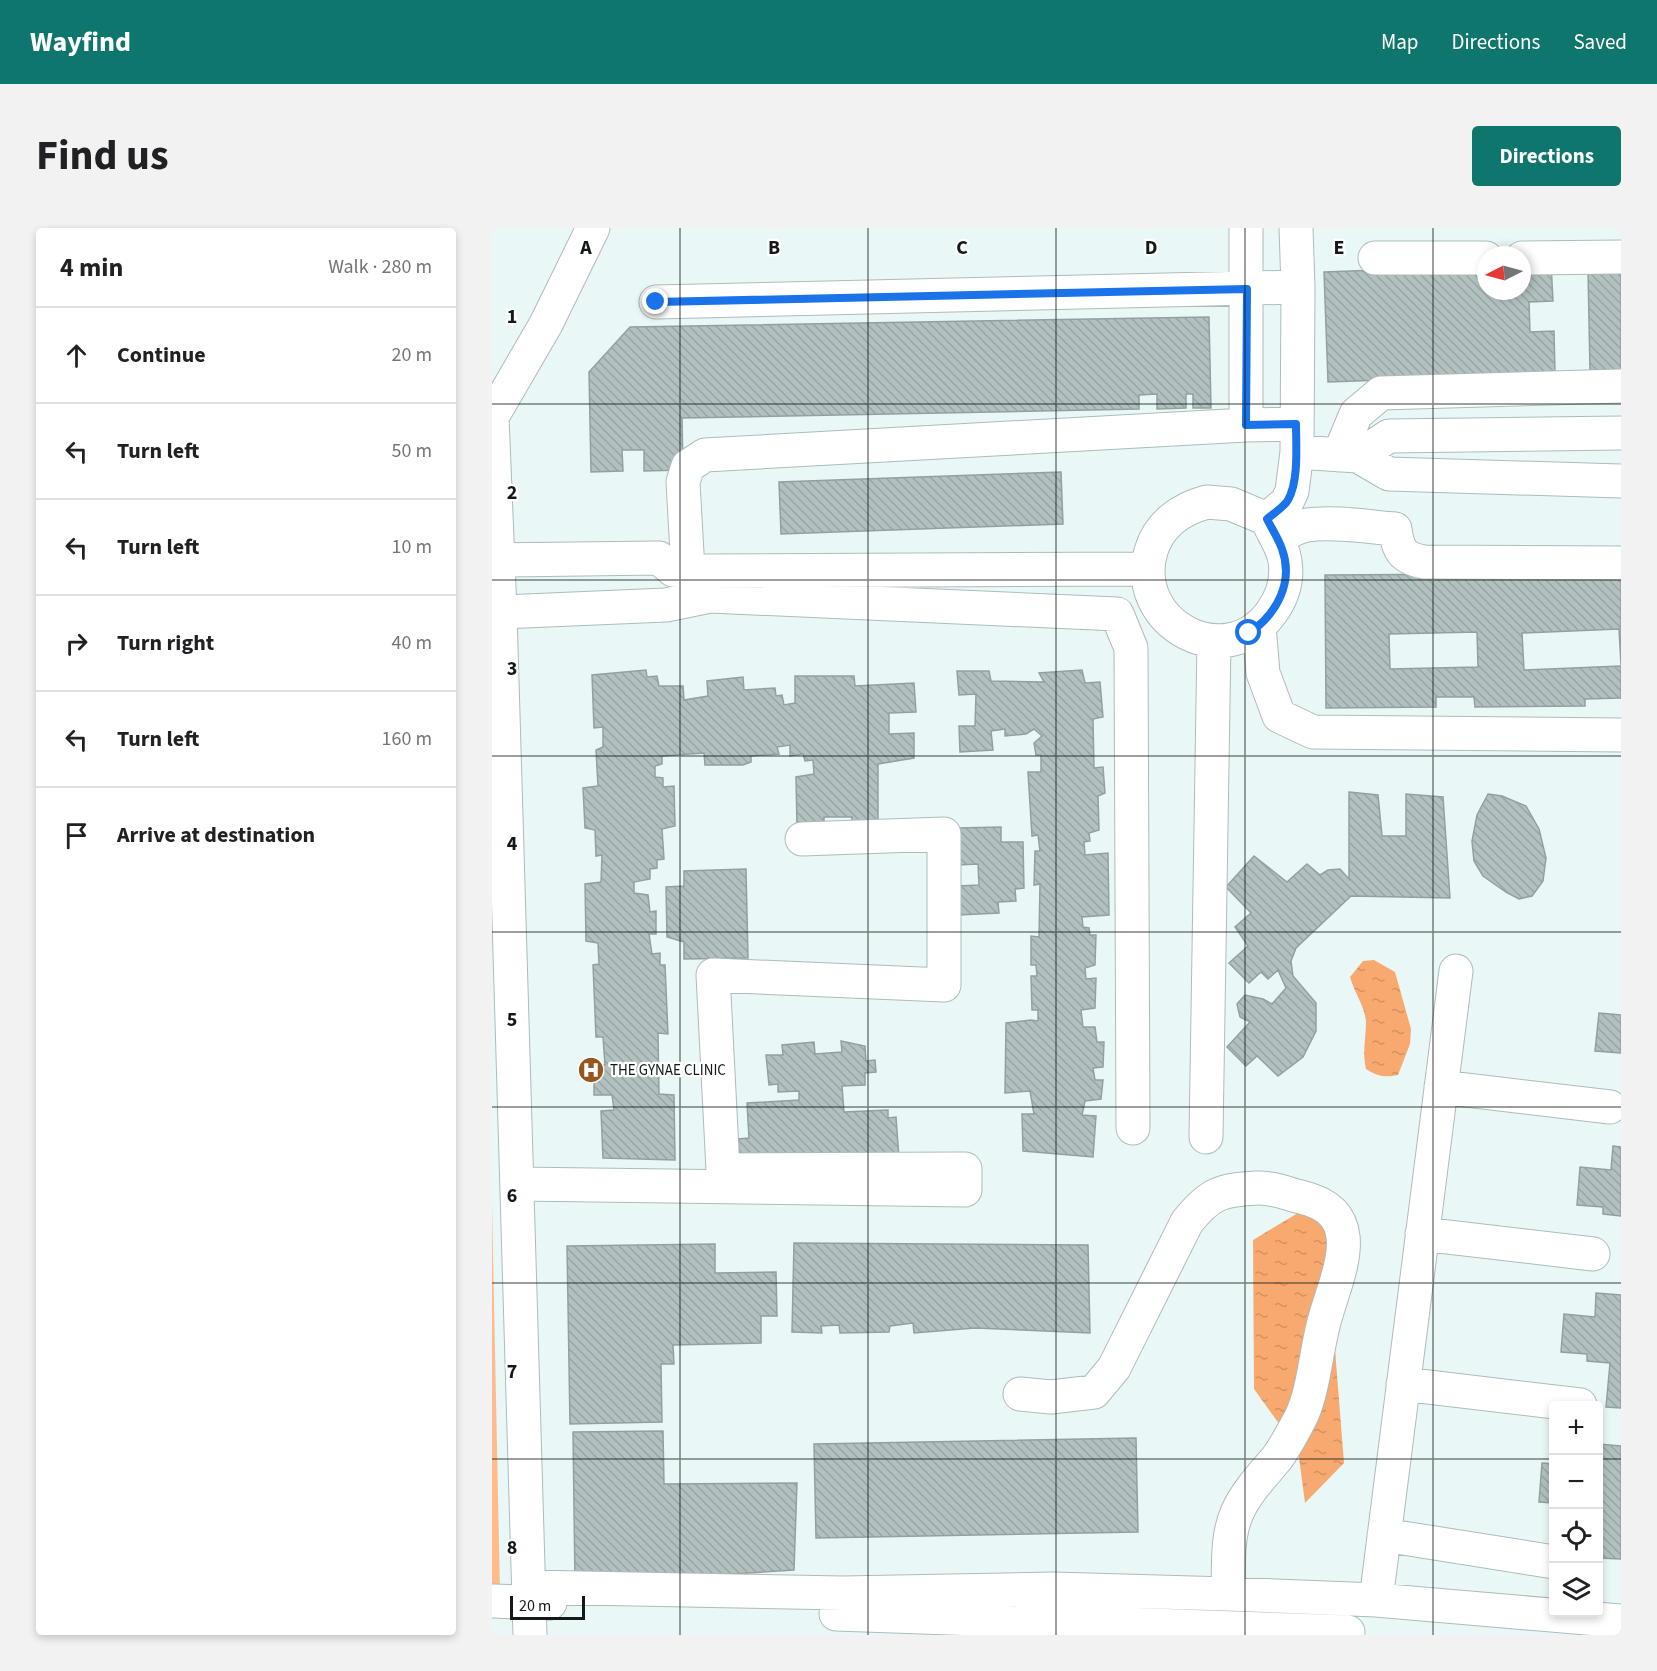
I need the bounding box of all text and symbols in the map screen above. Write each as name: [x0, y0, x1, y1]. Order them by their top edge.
text: Wayfind: [30, 22, 131, 62]
text: Map: [1381, 27, 1419, 57]
text: Directions: [1452, 27, 1540, 57]
text: Saved: [1573, 27, 1627, 57]
text: Find us: [36, 126, 169, 186]
button: Directions: [1472, 126, 1621, 186]
text: A: [579, 234, 592, 262]
text: B: [768, 234, 780, 262]
text: C: [956, 234, 968, 262]
text: D: [1145, 234, 1157, 262]
text: E: [1334, 234, 1344, 262]
north arrow: [1477, 246, 1531, 300]
text: 4 min: [60, 249, 123, 286]
text: Walk · 280 m: [328, 253, 432, 281]
route end: [642, 288, 668, 314]
text: 1: [507, 303, 517, 331]
icon: ahead: [60, 339, 93, 372]
text: Continue: [117, 339, 206, 371]
text: 20 m: [392, 341, 432, 369]
icon: left: [60, 435, 93, 468]
text: Turn left: [117, 435, 199, 467]
text: 50 m: [392, 437, 432, 465]
text: 2: [507, 479, 517, 507]
icon: left: [60, 531, 93, 564]
text: Turn left: [117, 531, 199, 563]
text: 10 m: [392, 533, 432, 561]
route start: [1235, 619, 1261, 645]
icon: right: [60, 627, 93, 660]
text: Turn right: [117, 627, 214, 659]
text: 40 m: [392, 629, 432, 657]
text: 3: [507, 655, 517, 683]
icon: left: [60, 723, 93, 756]
text: Turn left: [117, 723, 199, 755]
text: 160 m: [382, 725, 432, 753]
icon: arrive: [60, 819, 93, 852]
text: Arrive at destination: [117, 819, 315, 851]
text: 4: [507, 830, 518, 858]
text: 5: [507, 1006, 517, 1034]
hospital icon: THE GYNAE CLINIC: [576, 1055, 606, 1085]
place label: THE GYNAE CLINIC: [610, 1060, 726, 1081]
text: 6: [507, 1182, 517, 1210]
text: 7: [507, 1358, 517, 1386]
map controls: [1549, 1401, 1603, 1617]
button: +: [1549, 1401, 1603, 1455]
button: −: [1549, 1455, 1603, 1509]
button: locate: [1549, 1509, 1603, 1563]
text: 8: [507, 1534, 517, 1562]
button: layers: [1549, 1563, 1603, 1617]
scale bar: [510, 1593, 585, 1620]
text: 20 m: [519, 1595, 551, 1617]

